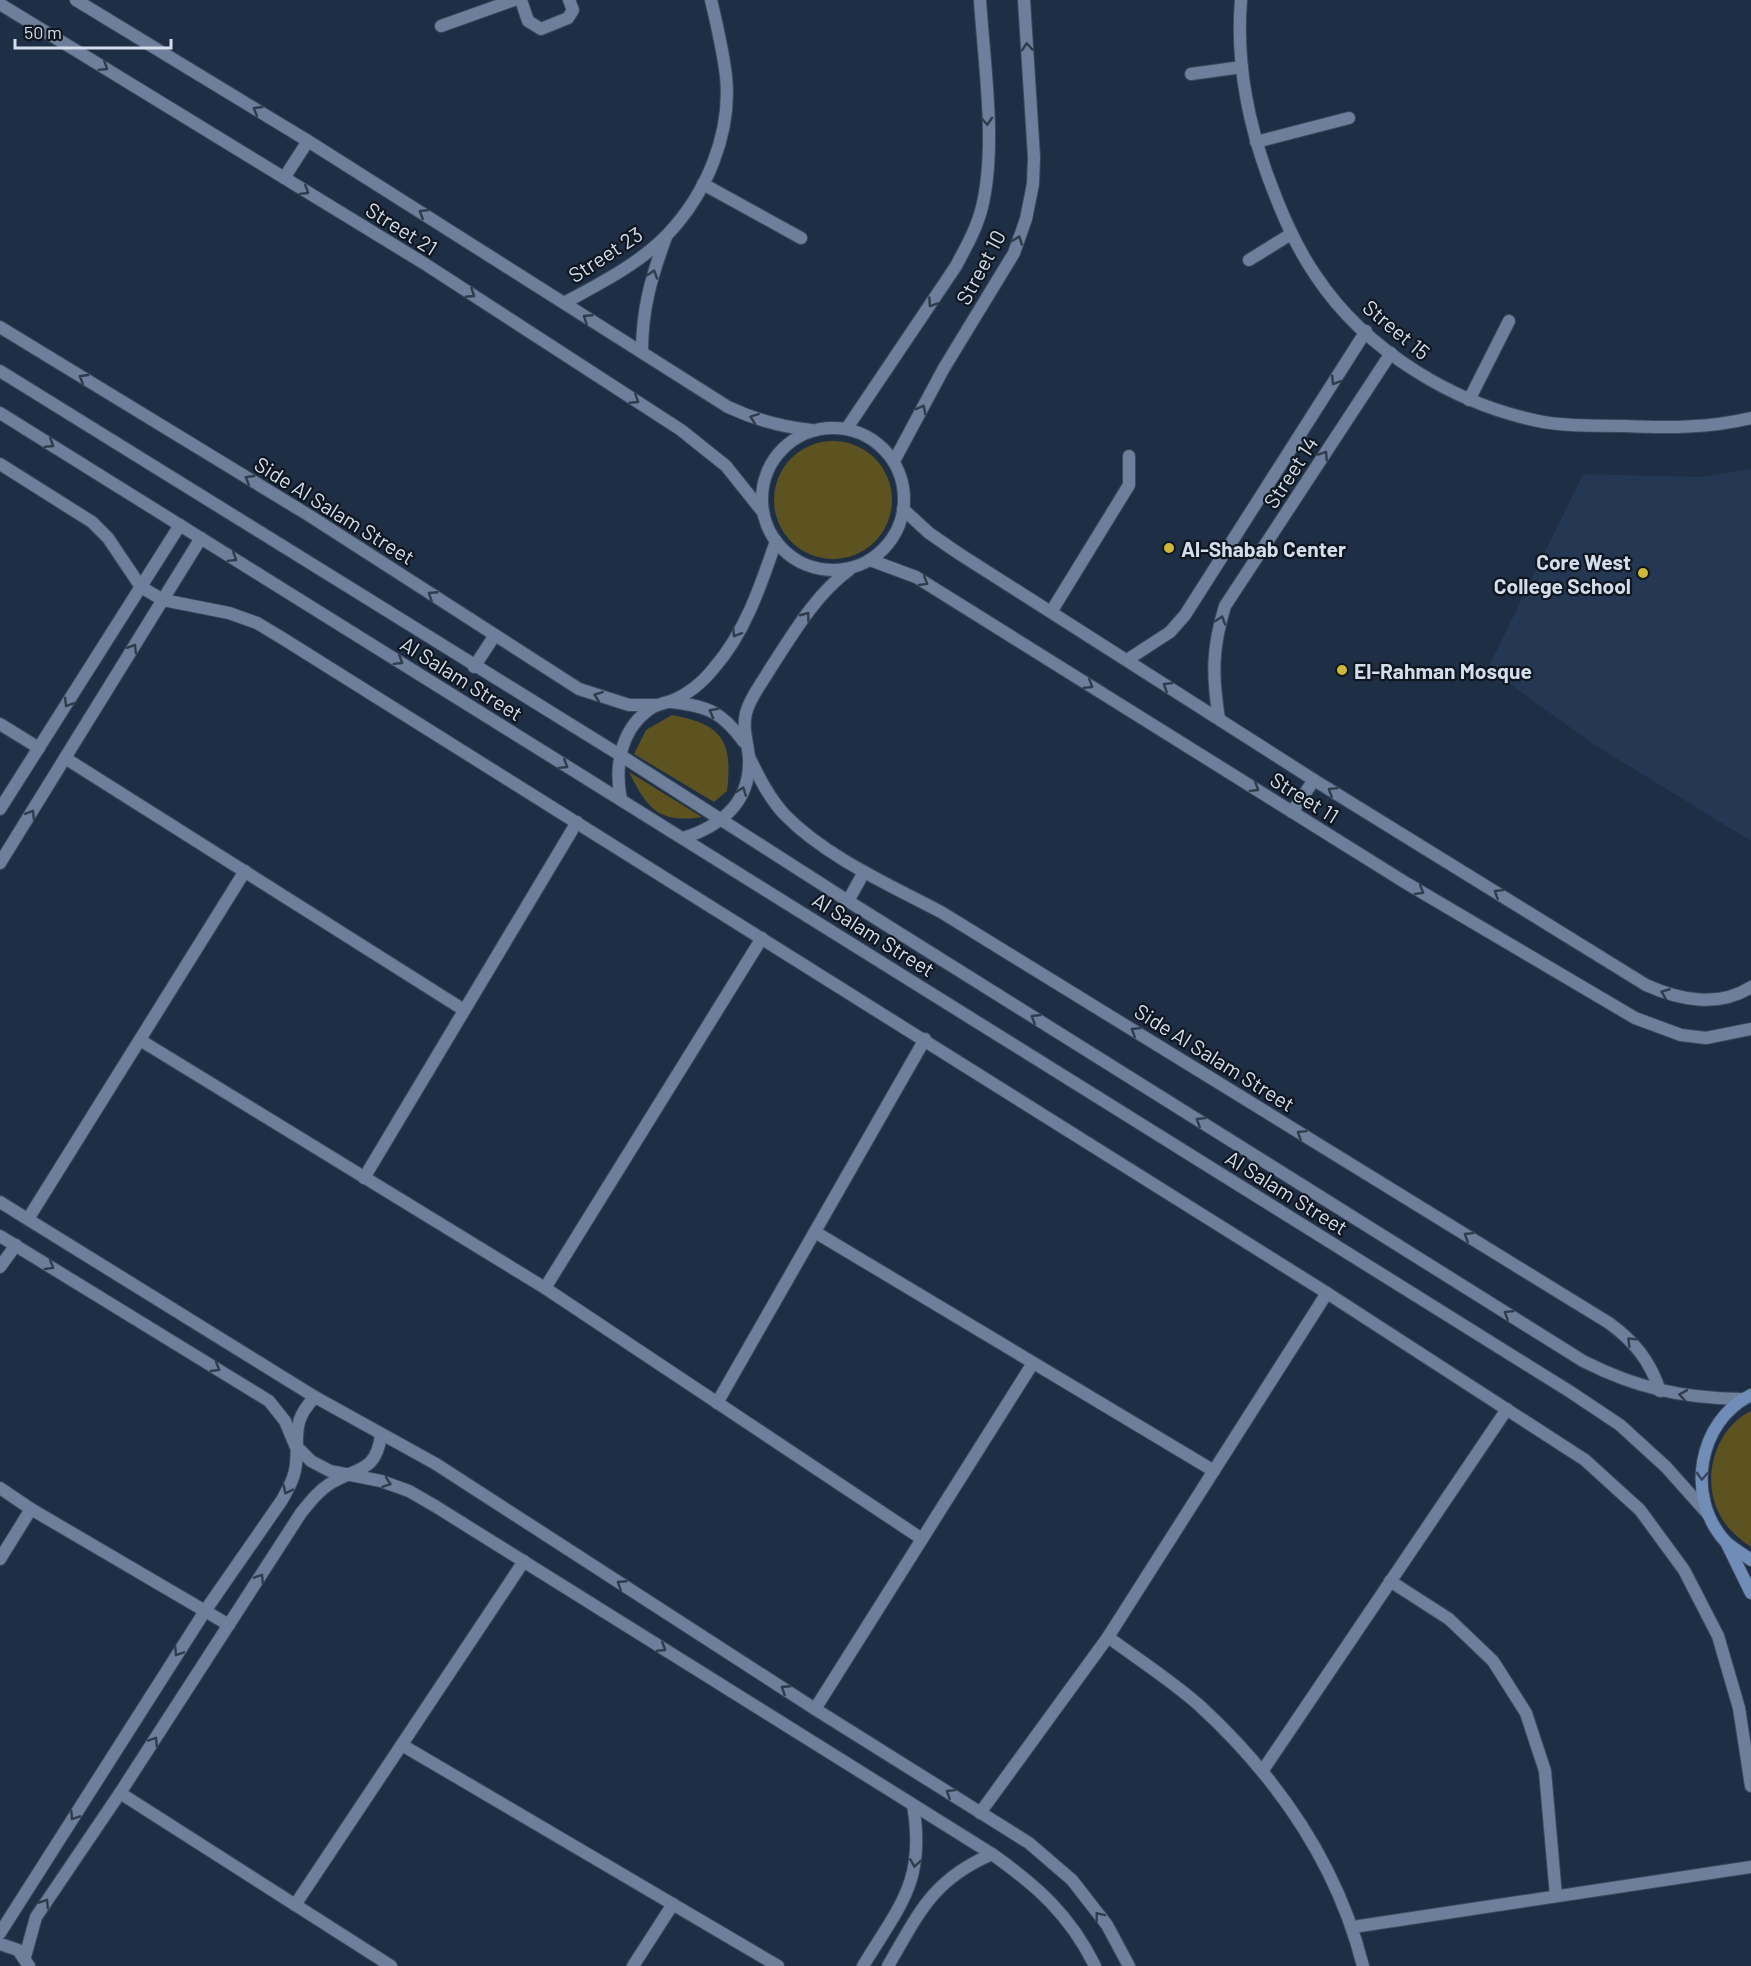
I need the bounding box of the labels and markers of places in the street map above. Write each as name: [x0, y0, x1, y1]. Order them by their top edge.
place label: Al-Shabab Center: [1181, 536, 1346, 561]
marker: Al-Shabab Center: [1162, 541, 1176, 555]
place label: Core West College School: [1494, 549, 1631, 598]
marker: Core West College School: [1636, 566, 1650, 580]
place label: El-Rahman Mosque: [1354, 658, 1532, 683]
marker: El-Rahman Mosque: [1335, 663, 1349, 677]

